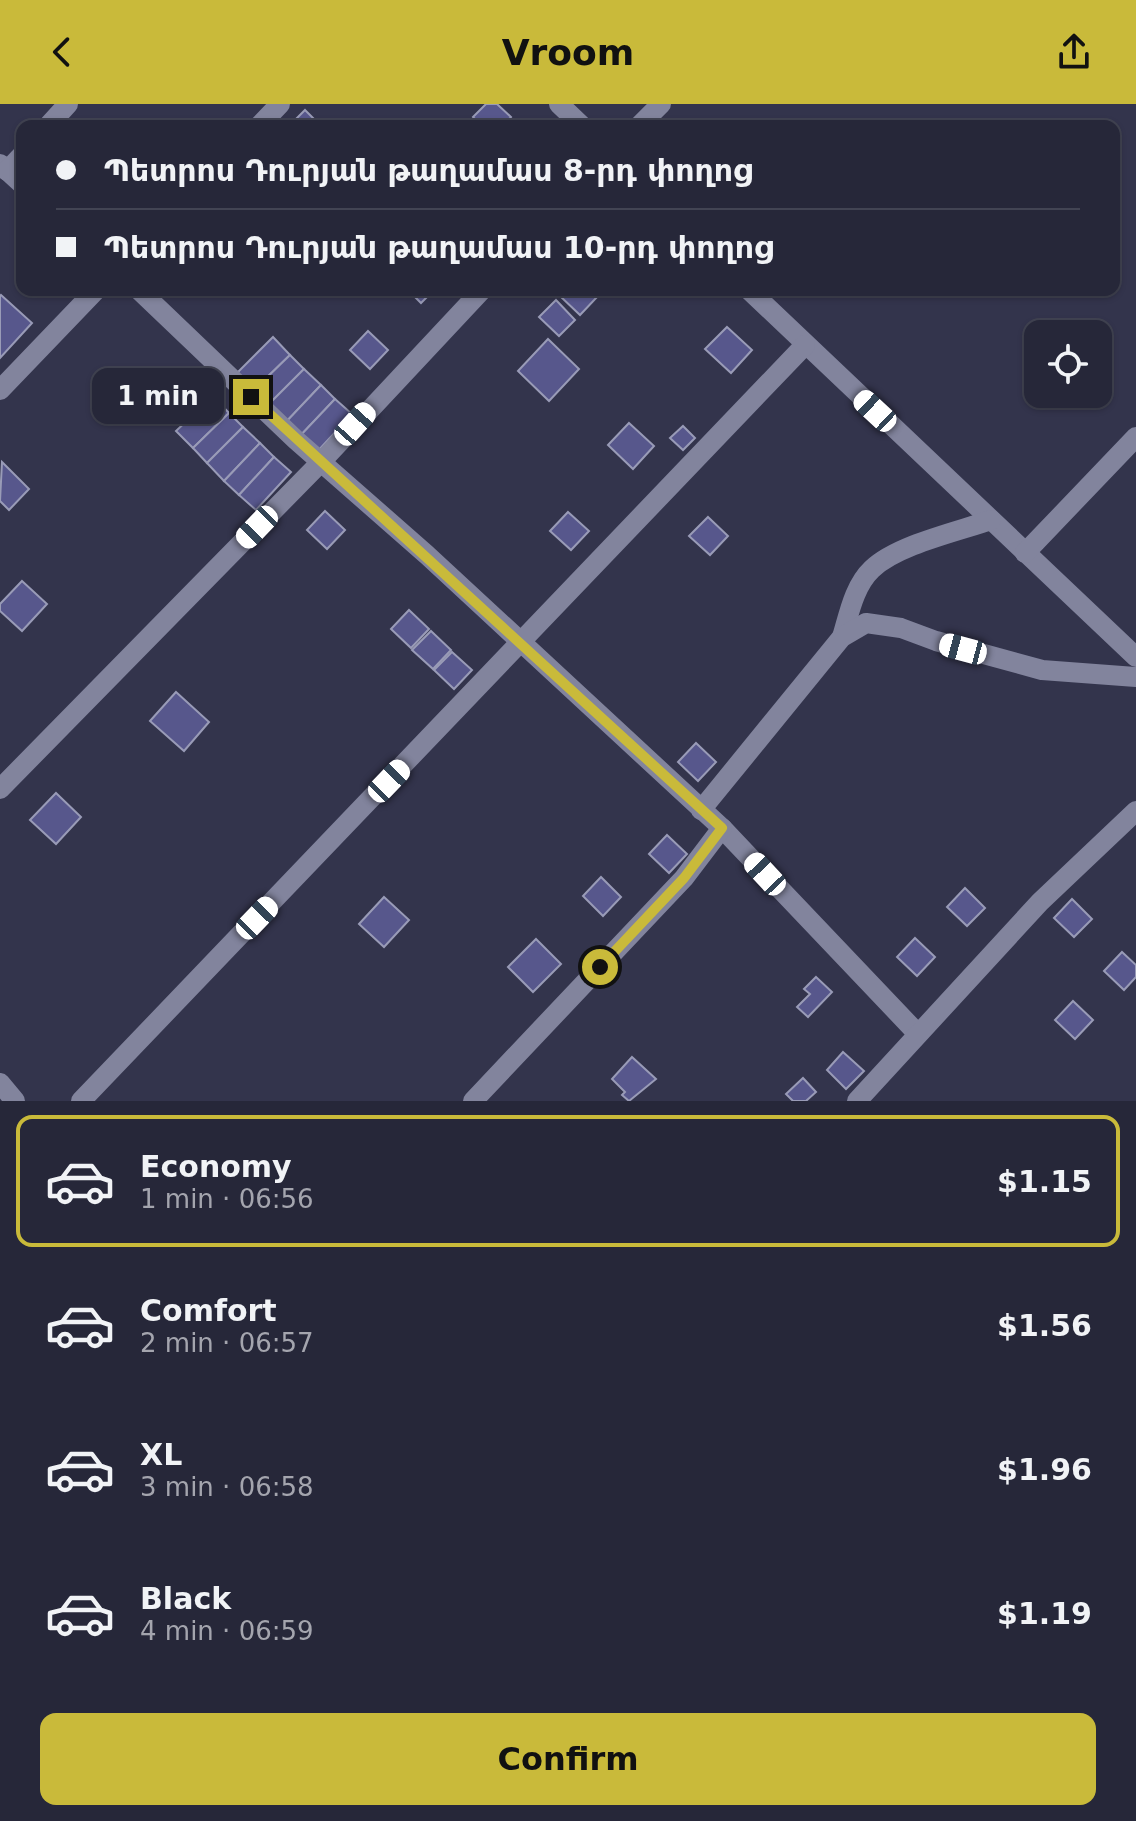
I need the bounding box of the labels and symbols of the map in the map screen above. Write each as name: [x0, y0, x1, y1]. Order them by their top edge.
callout: 1 min: [91, 369, 223, 425]
route end: [233, 379, 269, 415]
car: [849, 386, 901, 436]
car: [330, 398, 380, 450]
car: [232, 501, 282, 553]
car: [937, 631, 989, 667]
car: [364, 755, 414, 807]
car: [740, 848, 790, 900]
car: [232, 892, 282, 944]
route start: [582, 949, 618, 985]

